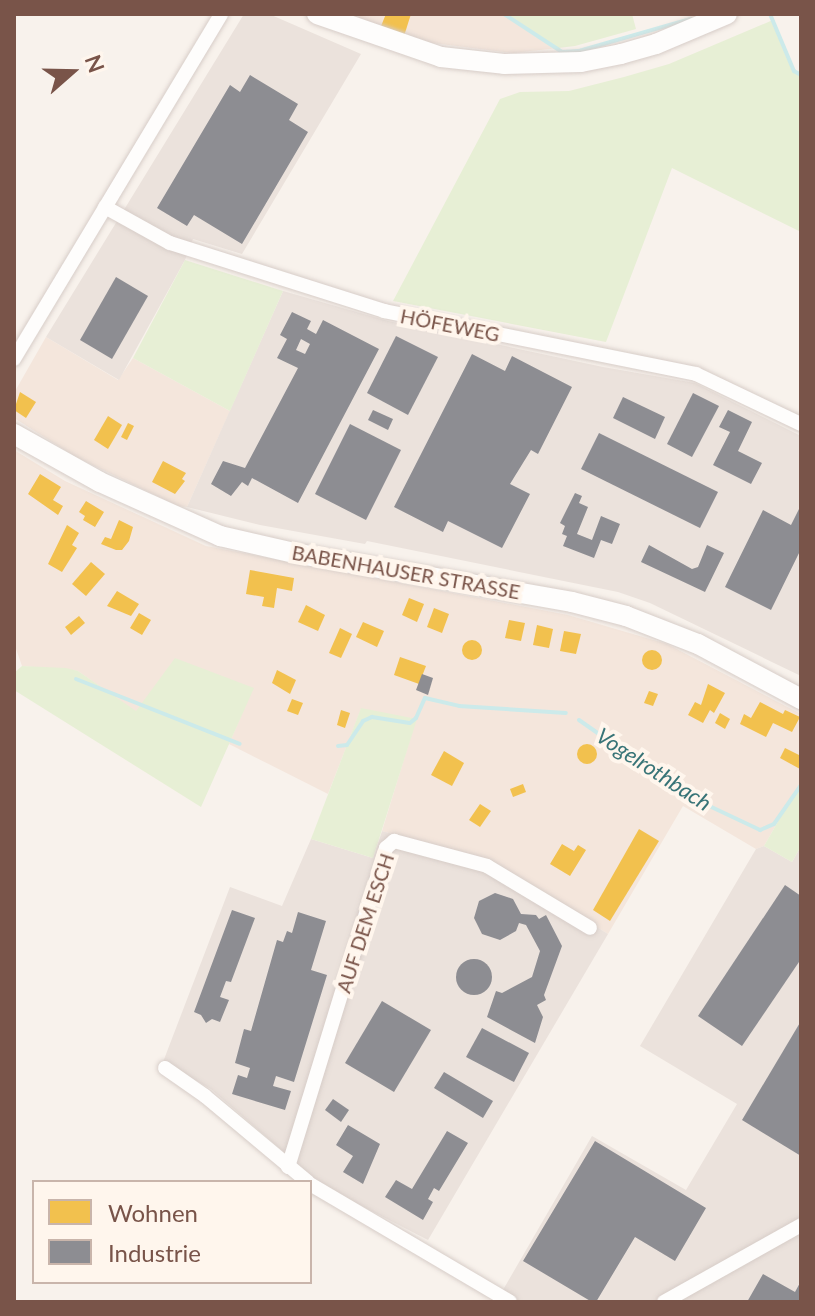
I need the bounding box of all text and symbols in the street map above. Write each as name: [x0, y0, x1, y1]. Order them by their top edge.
north arrow: [32, 32, 112, 112]
text: N: [79, 51, 111, 76]
street label: HÖFEWEG: [398, 304, 502, 346]
street label: BABENHAUSER STRASSE: [290, 540, 522, 604]
water label: Vogelrothbach: [592, 722, 716, 816]
street label: AUF DEM ESCH: [331, 850, 399, 996]
legend: [32, 1180, 312, 1284]
text: Wohnen: [108, 1198, 198, 1227]
text: Industrie: [108, 1238, 201, 1267]

